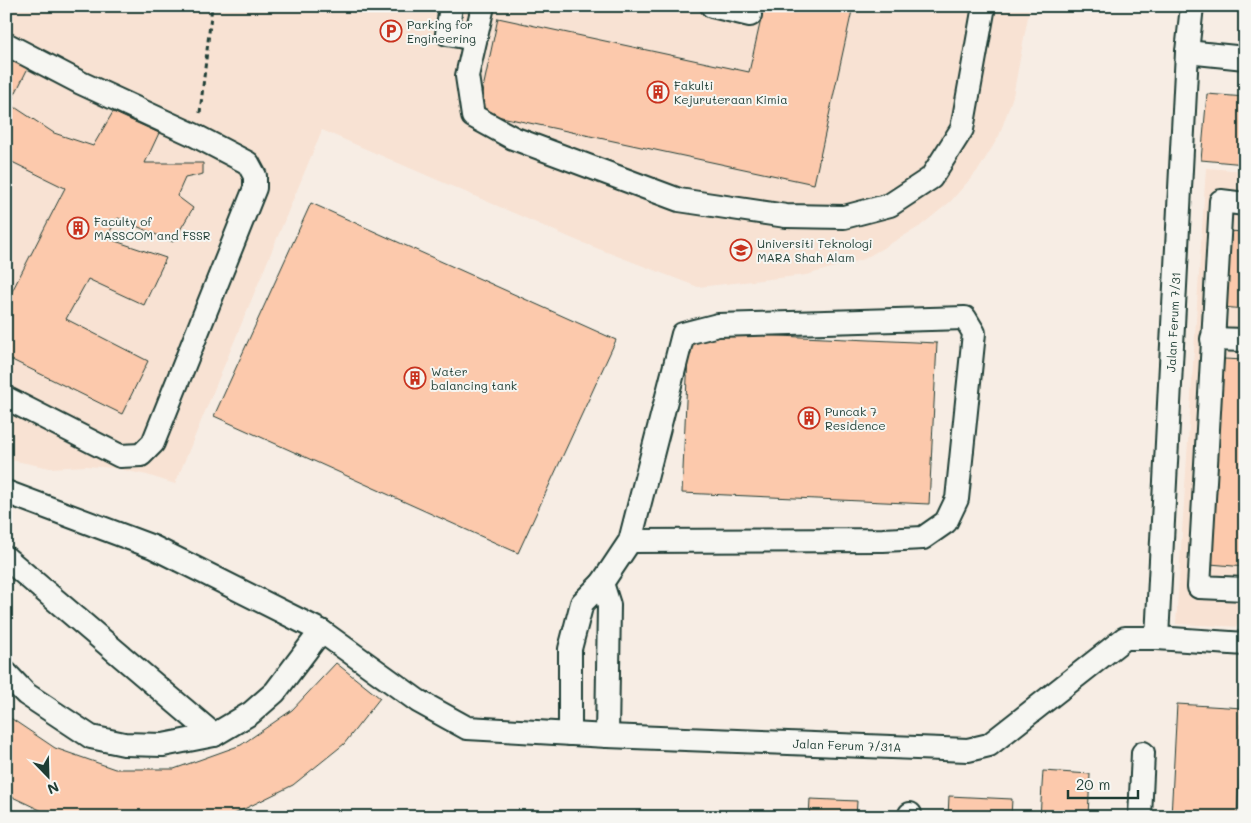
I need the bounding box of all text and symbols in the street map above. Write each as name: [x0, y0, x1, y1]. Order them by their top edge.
place label: Parking for Engineering: [407, 16, 476, 46]
parking icon: Parking for Engineering: [379, 19, 403, 43]
place label: Fakulti Kejuruteraan Kimia: [674, 77, 788, 107]
building icon: Fakulti Kejuruteraan Kimia: [646, 80, 670, 104]
place label: Faculty of MASSCOM and FSSR: [94, 213, 210, 243]
building icon: Faculty of MASSCOM and FSSR: [66, 216, 90, 240]
place label: Universiti Teknologi MARA Shah Alam: [757, 235, 872, 265]
school or university icon: Universiti Teknologi MARA Shah Alam: [729, 238, 753, 262]
street label: Jalan Ferum 7/31: [1162, 271, 1184, 373]
place label: Water balancing tank: [431, 363, 517, 393]
building icon: Water balancing tank: [403, 366, 427, 390]
place label: Puncak 7 Residence: [825, 403, 886, 433]
building icon: Puncak 7 Residence: [797, 406, 821, 430]
street label: Jalan Ferum 7/31A: [792, 735, 902, 755]
north arrow: [22, 750, 72, 800]
scale bar: [1068, 768, 1138, 800]
text: 20 m: [1076, 774, 1110, 794]
text: N: [45, 778, 62, 799]

